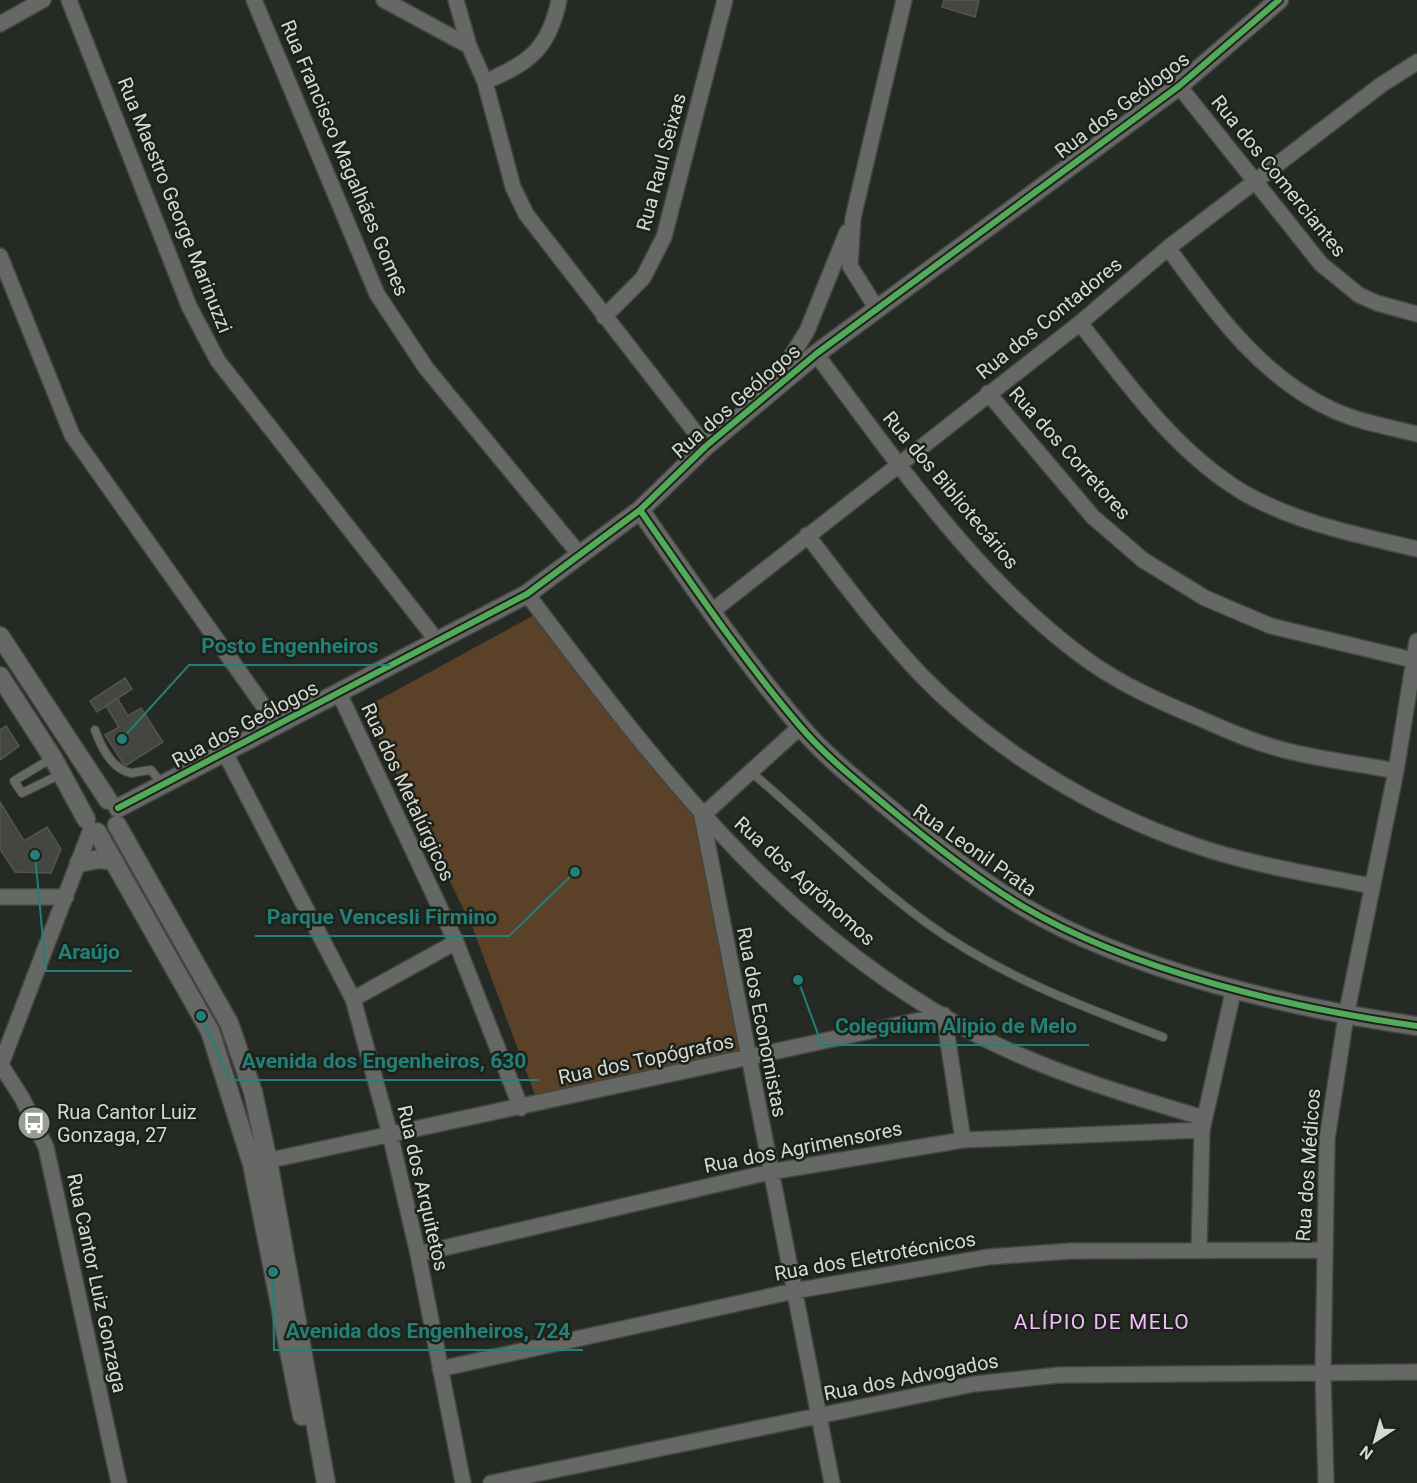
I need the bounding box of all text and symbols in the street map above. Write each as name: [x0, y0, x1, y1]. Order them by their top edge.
street label: Rua Francisco Magalhães Gomes: [276, 16, 414, 300]
street label: Rua dos Geólogos: [1050, 47, 1194, 163]
street label: Rua Maestro George Marinuzzi: [113, 74, 237, 336]
street label: Rua Raul Seixas: [631, 90, 691, 234]
street label: Rua dos Comerciantes: [1206, 90, 1352, 262]
street label: Rua dos Contadores: [971, 252, 1127, 384]
street label: Rua dos Geólogos: [667, 339, 805, 463]
street label: Rua dos Corretores: [1004, 381, 1136, 525]
street label: Rua dos Bibliotecários: [878, 406, 1024, 574]
callout: Posto Engenheiros: [189, 626, 390, 665]
text: Posto Engenheiros: [201, 634, 379, 658]
street label: Rua dos Geólogos: [168, 675, 322, 773]
street label: Rua dos Metalúrgicos: [356, 699, 460, 885]
street label: Rua Leonil Prata: [909, 799, 1041, 901]
street label: Rua dos Agrônomos: [730, 811, 880, 951]
callout: Parque Vencesli Firmino: [255, 897, 509, 936]
text: Parque Vencesli Firmino: [267, 905, 497, 929]
street label: Rua dos Economistas: [732, 925, 792, 1119]
callout: Araújo: [46, 932, 132, 971]
text: Araújo: [58, 940, 120, 964]
callout: Coleguium Alipio de Melo: [822, 1006, 1089, 1045]
text: Coleguium Alipio de Melo: [835, 1014, 1077, 1038]
street label: Rua dos Topógrafos: [556, 1029, 736, 1089]
callout: Avenida dos Engenheiros, 630: [230, 1041, 539, 1080]
text: Avenida dos Engenheiros, 630: [242, 1049, 526, 1073]
street label: Rua dos Médicos: [1291, 1088, 1325, 1242]
place label: Rua Cantor Luiz Gonzaga, 27: [57, 1100, 197, 1147]
street label: Rua dos Arquitetos: [392, 1103, 454, 1273]
bus stop icon: Rua Cantor Luiz Gonzaga, 27: [16, 1105, 52, 1141]
street label: Rua dos Agrimensores: [702, 1116, 904, 1178]
street label: Rua Cantor Luiz Gonzaga: [62, 1171, 132, 1395]
street label: Rua dos Eletrotécnicos: [772, 1226, 978, 1286]
district label: ALÍPIO DE MELO: [1014, 1310, 1190, 1334]
callout: Avenida dos Engenheiros, 724: [274, 1311, 583, 1350]
text: Avenida dos Engenheiros, 724: [286, 1319, 570, 1343]
street label: Rua dos Advogados: [822, 1348, 1000, 1406]
north arrow: [1345, 1411, 1405, 1471]
text: N: [1356, 1442, 1377, 1464]

